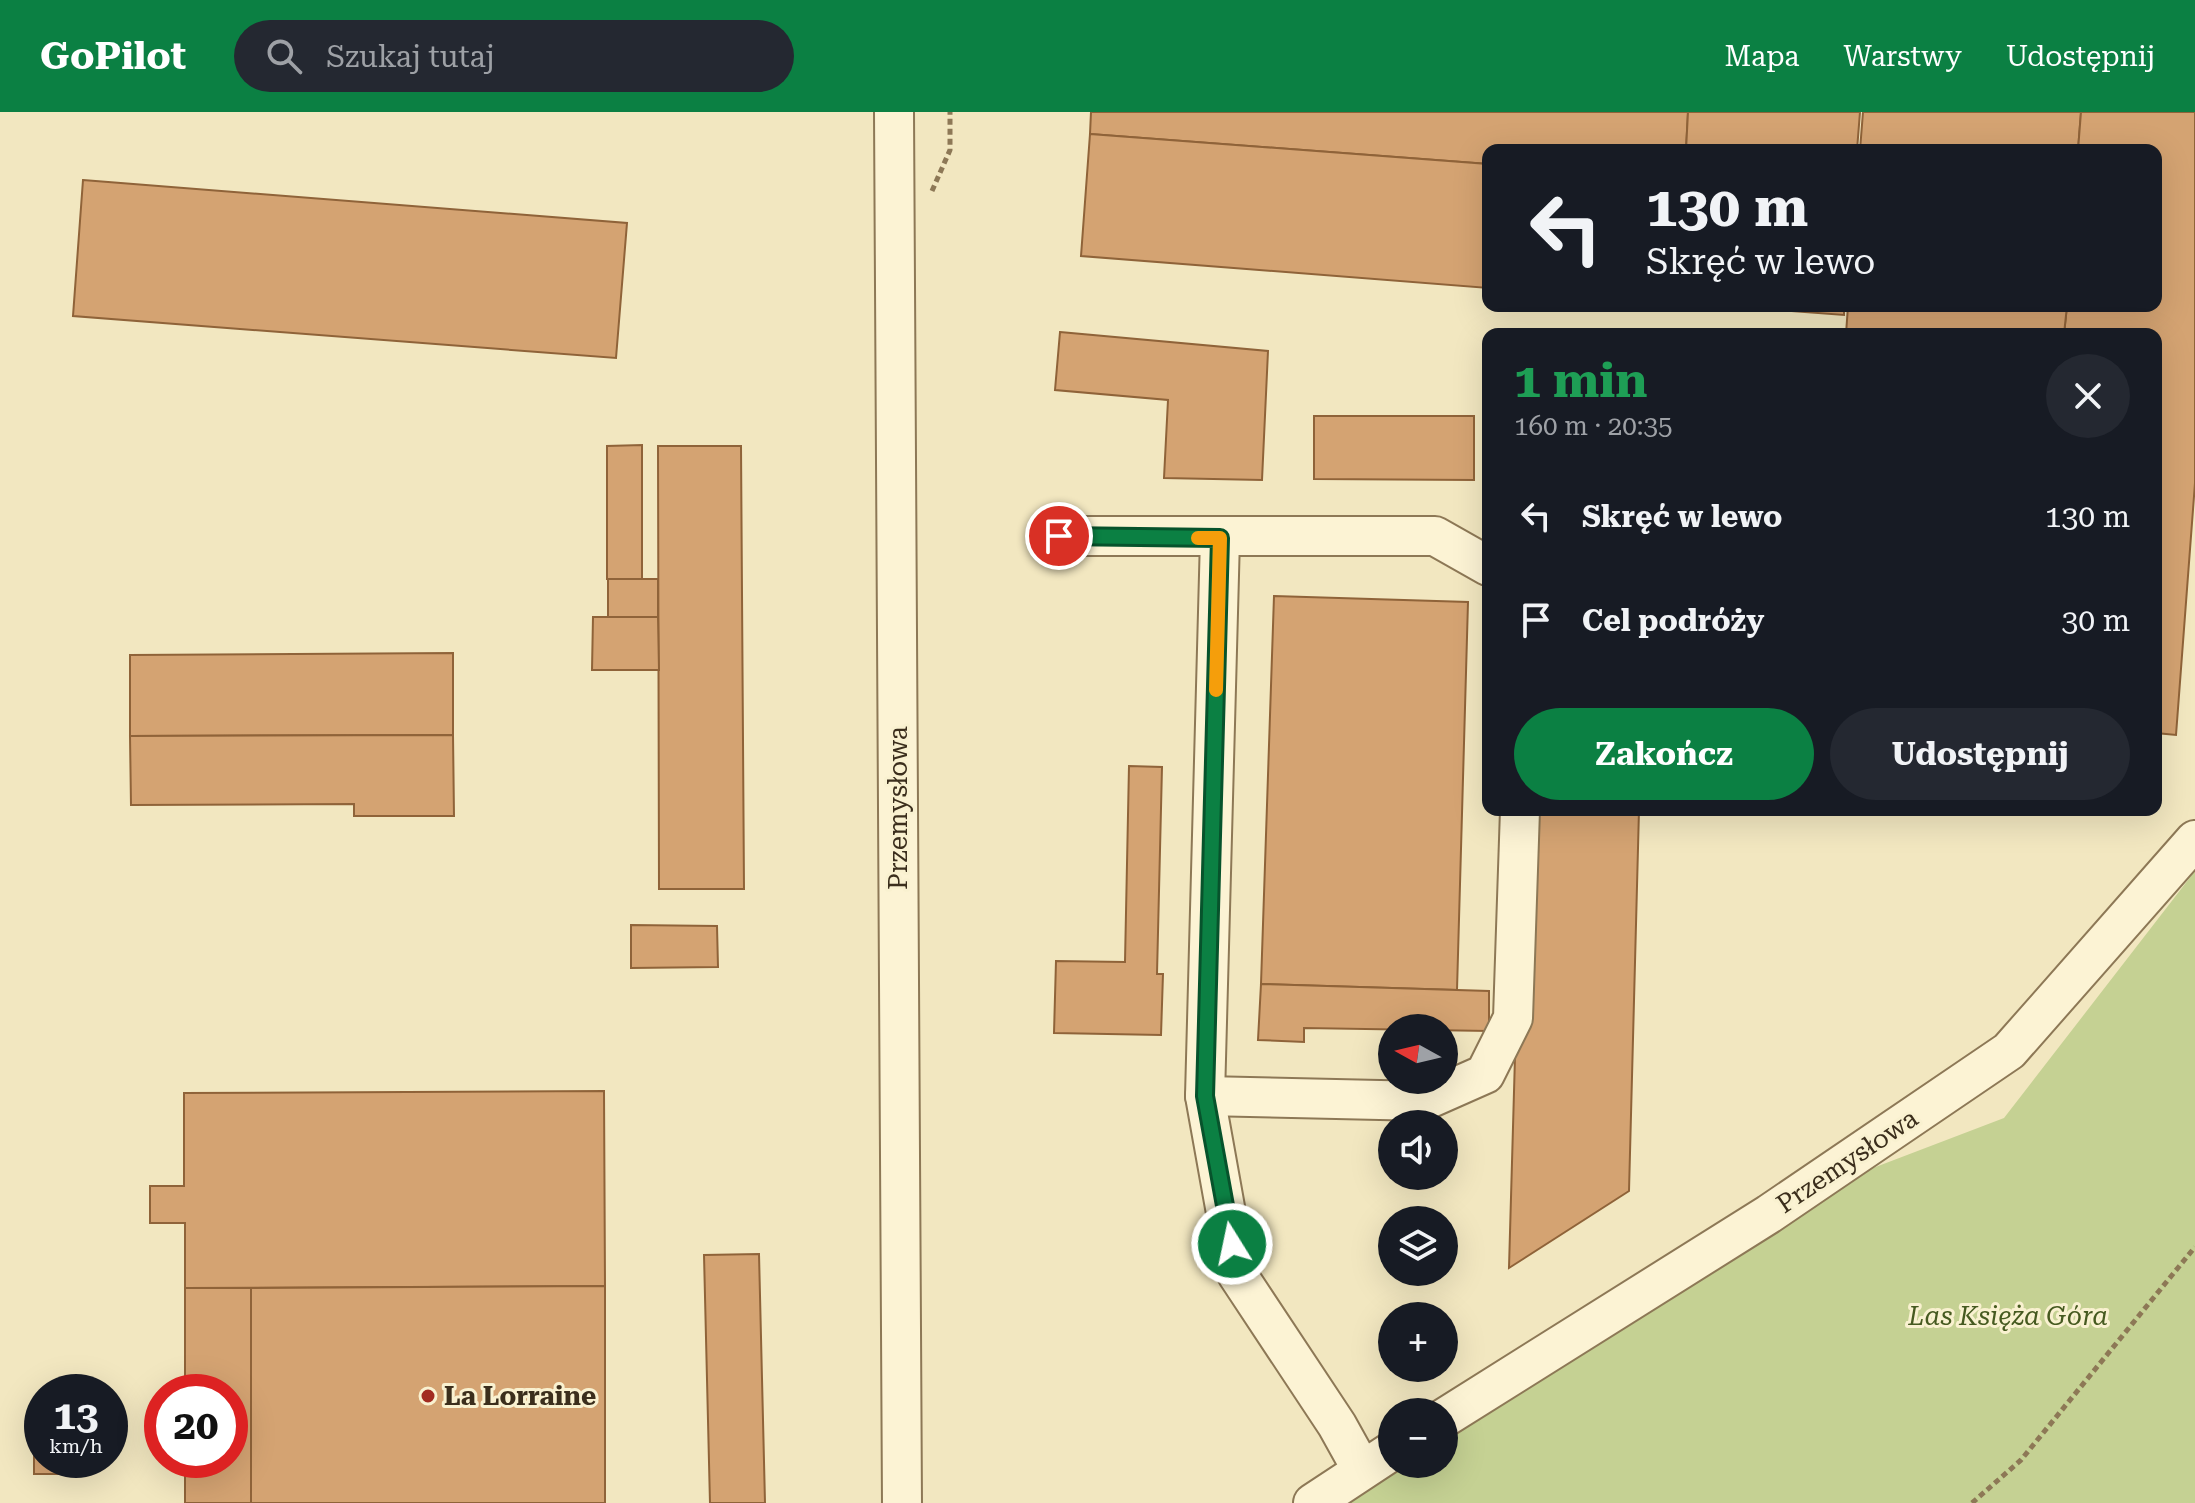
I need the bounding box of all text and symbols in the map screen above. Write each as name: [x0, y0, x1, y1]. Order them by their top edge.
search box: [234, 20, 794, 92]
text: GoPilot: [40, 34, 186, 78]
icon: search: [262, 34, 306, 78]
text: Szukaj tutaj: [326, 39, 495, 74]
text: Mapa: [1725, 40, 1799, 73]
text: Warstwy: [1843, 40, 1962, 73]
text: Udostępnij: [2006, 40, 2155, 73]
text: 130 m: [1646, 174, 1808, 240]
icon: left: [1514, 176, 1618, 280]
text: Skręć w lewo: [1646, 241, 1875, 283]
text: 1 min: [1514, 353, 1647, 409]
button: close: [2046, 354, 2130, 438]
text: 160 m · 20:35: [1514, 411, 1673, 441]
icon: left: [1514, 494, 1558, 538]
text: Skręć w lewo: [1582, 499, 1782, 534]
text: 130 m: [2045, 499, 2130, 534]
pin: [1025, 502, 1093, 570]
icon: arrive: [1037, 514, 1081, 558]
icon: arrive: [1514, 598, 1558, 642]
text: Cel podróży: [1582, 603, 1764, 638]
text: 30 m: [2061, 603, 2130, 638]
button: Zakończ: [1514, 708, 1814, 800]
button: Udostępnij: [1830, 708, 2130, 800]
street label: Przemysłowa: [883, 726, 913, 890]
north arrow: [1378, 1014, 1458, 1094]
map controls: [1378, 1014, 1458, 1478]
street label: Przemysłowa: [1771, 1103, 1923, 1219]
button: sound: [1378, 1110, 1458, 1190]
position arrow: [1190, 1202, 1274, 1286]
button: layers: [1378, 1206, 1458, 1286]
park label: Las Księża Góra: [1907, 1301, 2108, 1331]
button: +: [1378, 1302, 1458, 1382]
speed limit sign: 20: [144, 1374, 248, 1478]
place label: La Lorraine: [444, 1381, 596, 1411]
marker: La Lorraine: [419, 1387, 437, 1405]
text: 13: [54, 1392, 98, 1439]
button: −: [1378, 1398, 1458, 1478]
text: km/h: [49, 1434, 103, 1458]

